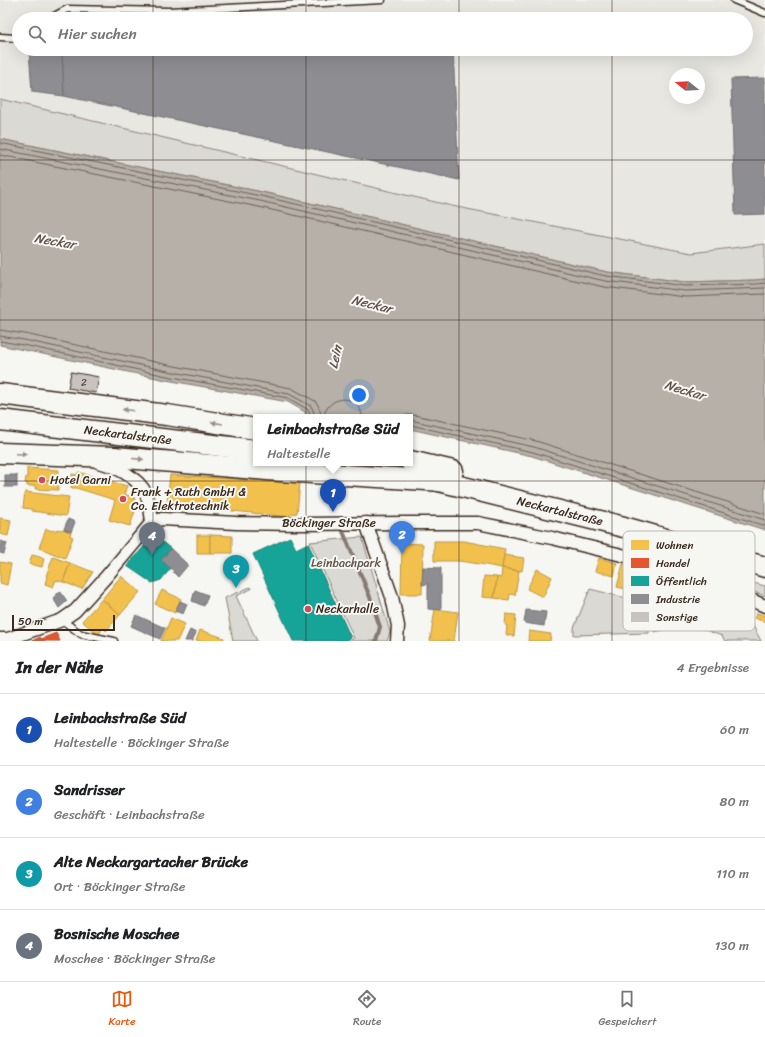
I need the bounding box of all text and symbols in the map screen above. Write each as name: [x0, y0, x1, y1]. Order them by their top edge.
search box: [12, 12, 753, 56]
text: Hier suchen: [58, 21, 137, 47]
icon: search: [26, 23, 48, 45]
north arrow: [669, 68, 705, 104]
water label: Neckar: [33, 226, 80, 256]
water label: Neckar: [349, 288, 397, 321]
water label: Lein: [321, 341, 349, 371]
water label: Neckar: [662, 373, 710, 408]
house number: 2: [81, 374, 87, 392]
your location: [349, 385, 369, 405]
one-way arrow: [122, 407, 134, 413]
popup: [253, 414, 413, 466]
text: Leinbachstraße Süd: [267, 416, 399, 442]
street label: Neckartalstraße: [83, 419, 173, 451]
one-way arrow: [211, 420, 224, 426]
text: Haltestelle: [267, 442, 330, 465]
one-way arrow: [15, 451, 28, 457]
one-way arrow: [132, 455, 144, 462]
place label: Hotel Garni: [50, 469, 111, 491]
marker: Hotel Garni: [37, 475, 47, 485]
pin: 1: [320, 479, 346, 512]
place label: Frank + Ruth GmbH & Co. Elektrotechnik: [131, 481, 246, 517]
street label: Neckartalstraße: [515, 490, 605, 532]
marker: Frank + Ruth GmbH & Co. Elektrotechnik: [118, 494, 128, 504]
street label: Böckinger Straße: [282, 512, 376, 534]
pin: 2: [389, 521, 415, 554]
pin: 4: [139, 522, 165, 555]
legend: [623, 531, 755, 631]
text: Wohnen: [656, 536, 693, 555]
park label: Leinbachpark: [311, 552, 382, 574]
text: Handel: [656, 554, 691, 573]
pin: 3: [223, 555, 249, 588]
text: Öffentlich: [656, 572, 707, 591]
text: Industrie: [655, 590, 701, 609]
place label: Neckarhalle: [316, 598, 379, 620]
marker: Neckarhalle: [303, 604, 313, 614]
text: Sonstige: [656, 608, 699, 627]
text: 50 m: [18, 612, 43, 631]
scale bar: [12, 613, 115, 632]
text: In der Nähe: [16, 652, 103, 682]
text: 4 Ergebnisse: [677, 656, 749, 679]
text: Leinbachstraße Süd: [54, 705, 186, 731]
text: 1: [26, 718, 32, 741]
text: 60 m: [720, 718, 749, 741]
text: Haltestelle · Böckinger Straße: [54, 731, 229, 754]
text: Sandrisser: [54, 777, 124, 803]
text: 2: [25, 790, 33, 813]
text: 80 m: [720, 790, 749, 813]
text: Geschäft · Leinbachstraße: [54, 803, 205, 826]
text: Alte Neckargartacher Brücke: [54, 849, 248, 875]
text: 3: [25, 862, 33, 885]
text: 110 m: [716, 862, 749, 885]
text: Ort · Böckinger Straße: [54, 875, 185, 898]
text: Bosnische Moschee: [54, 921, 179, 947]
text: 4: [25, 934, 33, 957]
text: 130 m: [715, 934, 749, 957]
text: Moschee · Böckinger Straße: [54, 947, 215, 970]
tab: Karte: [109, 988, 136, 1031]
tab: Route: [353, 988, 381, 1031]
tab: Gespeichert: [598, 988, 656, 1031]

